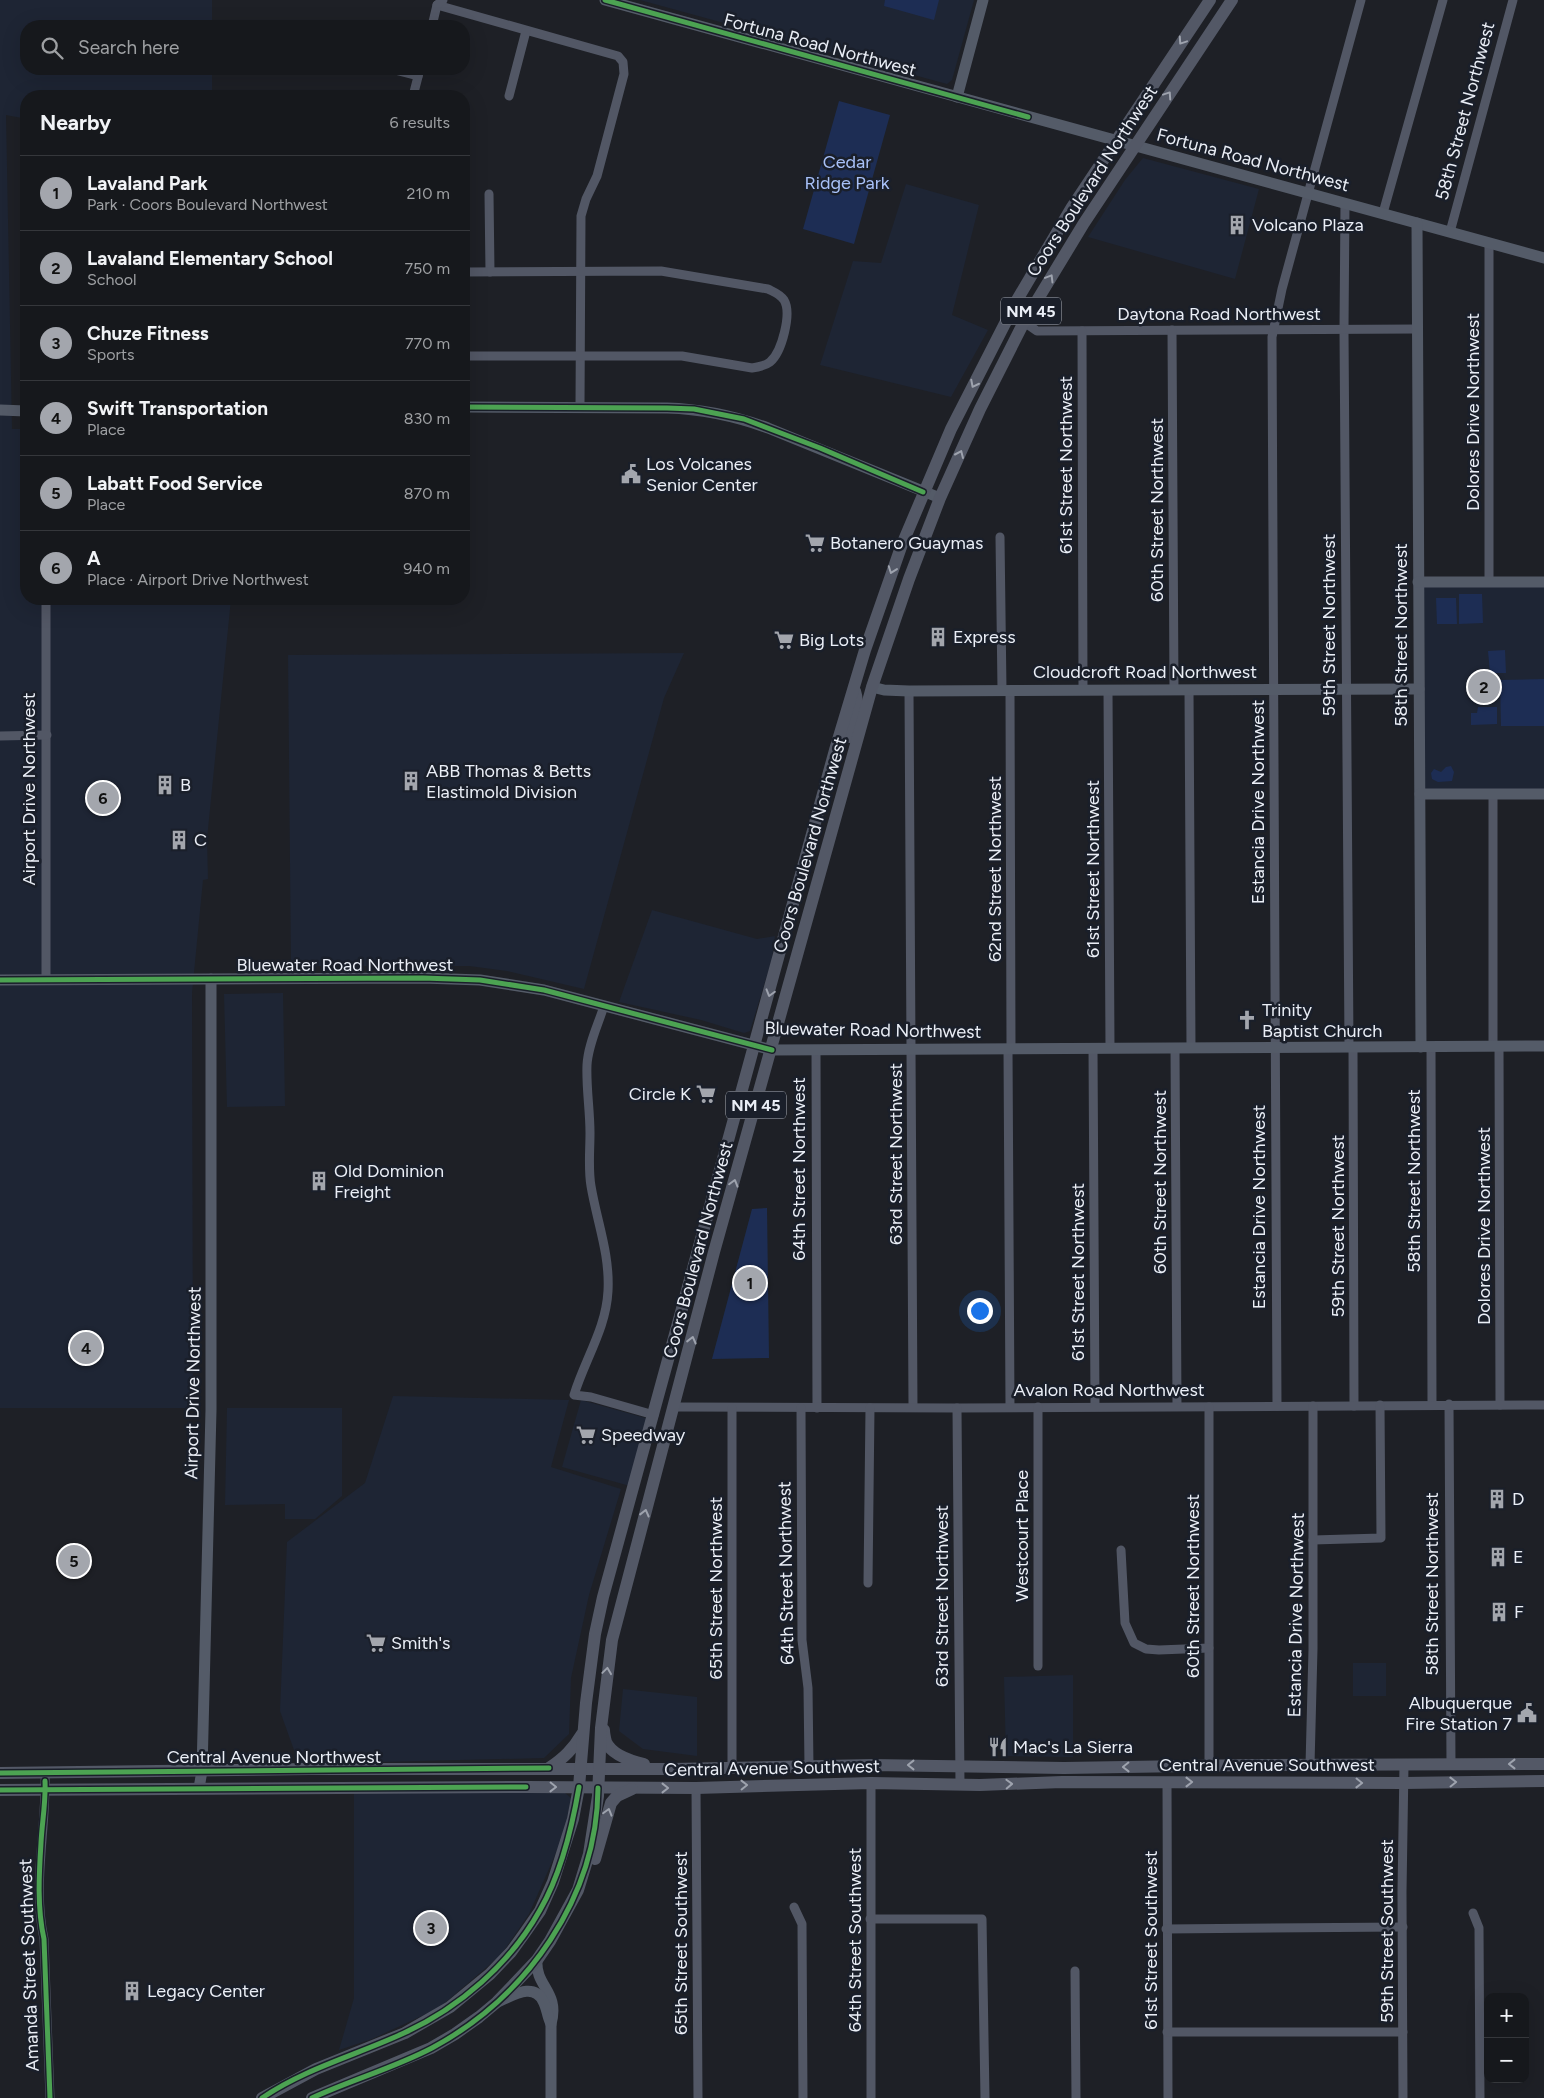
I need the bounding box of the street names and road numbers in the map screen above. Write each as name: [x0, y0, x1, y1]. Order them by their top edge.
street label: Fortuna Road Northwest: [721, 9, 919, 81]
street label: 58th Street Northwest: [1431, 19, 1499, 203]
street label: Coors Boulevard Northwest: [1022, 81, 1162, 281]
street label: Fortuna Road Northwest: [1154, 124, 1352, 196]
road number: NM 45: [1001, 298, 1061, 324]
street label: Daytona Road Northwest: [1117, 303, 1321, 325]
street label: Dolores Drive Northwest: [1462, 313, 1484, 511]
street label: 61st Street Northwest: [1055, 376, 1077, 554]
street label: 60th Street Northwest: [1146, 418, 1168, 602]
street label: 59th Street Northwest: [1318, 533, 1340, 716]
street label: 58th Street Northwest: [1390, 543, 1412, 727]
street label: Cloudcroft Road Northwest: [1033, 661, 1257, 683]
street label: Airport Drive Northwest: [18, 692, 40, 886]
street label: Estancia Drive Northwest: [1247, 699, 1269, 904]
street label: Coors Boulevard Northwest: [769, 734, 851, 955]
street label: 62nd Street Northwest: [984, 776, 1006, 962]
street label: 61st Street Northwest: [1082, 780, 1104, 958]
street label: Bluewater Road Northwest: [237, 954, 454, 976]
street label: Bluewater Road Northwest: [764, 1017, 982, 1043]
street label: 63rd Street Northwest: [885, 1063, 907, 1245]
street label: 64th Street Northwest: [788, 1077, 810, 1261]
street label: 58th Street Northwest: [1403, 1089, 1425, 1273]
street label: 60th Street Northwest: [1149, 1090, 1171, 1274]
road number: NM 45: [726, 1092, 786, 1118]
street label: Estancia Drive Northwest: [1248, 1104, 1270, 1309]
street label: Dolores Drive Northwest: [1473, 1127, 1495, 1325]
street label: 59th Street Northwest: [1327, 1134, 1349, 1317]
street label: Coors Boulevard Northwest: [658, 1139, 738, 1361]
street label: 61st Street Northwest: [1067, 1183, 1089, 1361]
street label: Airport Drive Northwest: [180, 1286, 206, 1480]
street label: Avalon Road Northwest: [1013, 1379, 1205, 1401]
street label: Westcourt Place: [1011, 1470, 1033, 1602]
street label: 64th Street Northwest: [773, 1481, 799, 1665]
street label: 58th Street Northwest: [1421, 1492, 1443, 1676]
street label: 60th Street Northwest: [1182, 1494, 1204, 1678]
street label: 65th Street Northwest: [705, 1496, 727, 1679]
street label: 63rd Street Northwest: [931, 1505, 953, 1687]
street label: Estancia Drive Northwest: [1283, 1512, 1309, 1718]
street label: Central Avenue Northwest: [167, 1746, 382, 1768]
street label: Central Avenue Southwest: [1159, 1754, 1375, 1776]
street label: Central Avenue Southwest: [664, 1755, 880, 1781]
street label: 59th Street Southwest: [1376, 1839, 1398, 2023]
street label: 64th Street Southwest: [844, 1847, 866, 2032]
street label: 61st Street Southwest: [1140, 1850, 1162, 2030]
street label: 65th Street Southwest: [670, 1851, 692, 2035]
street label: Amanda Street Southwest: [14, 1858, 44, 2072]

